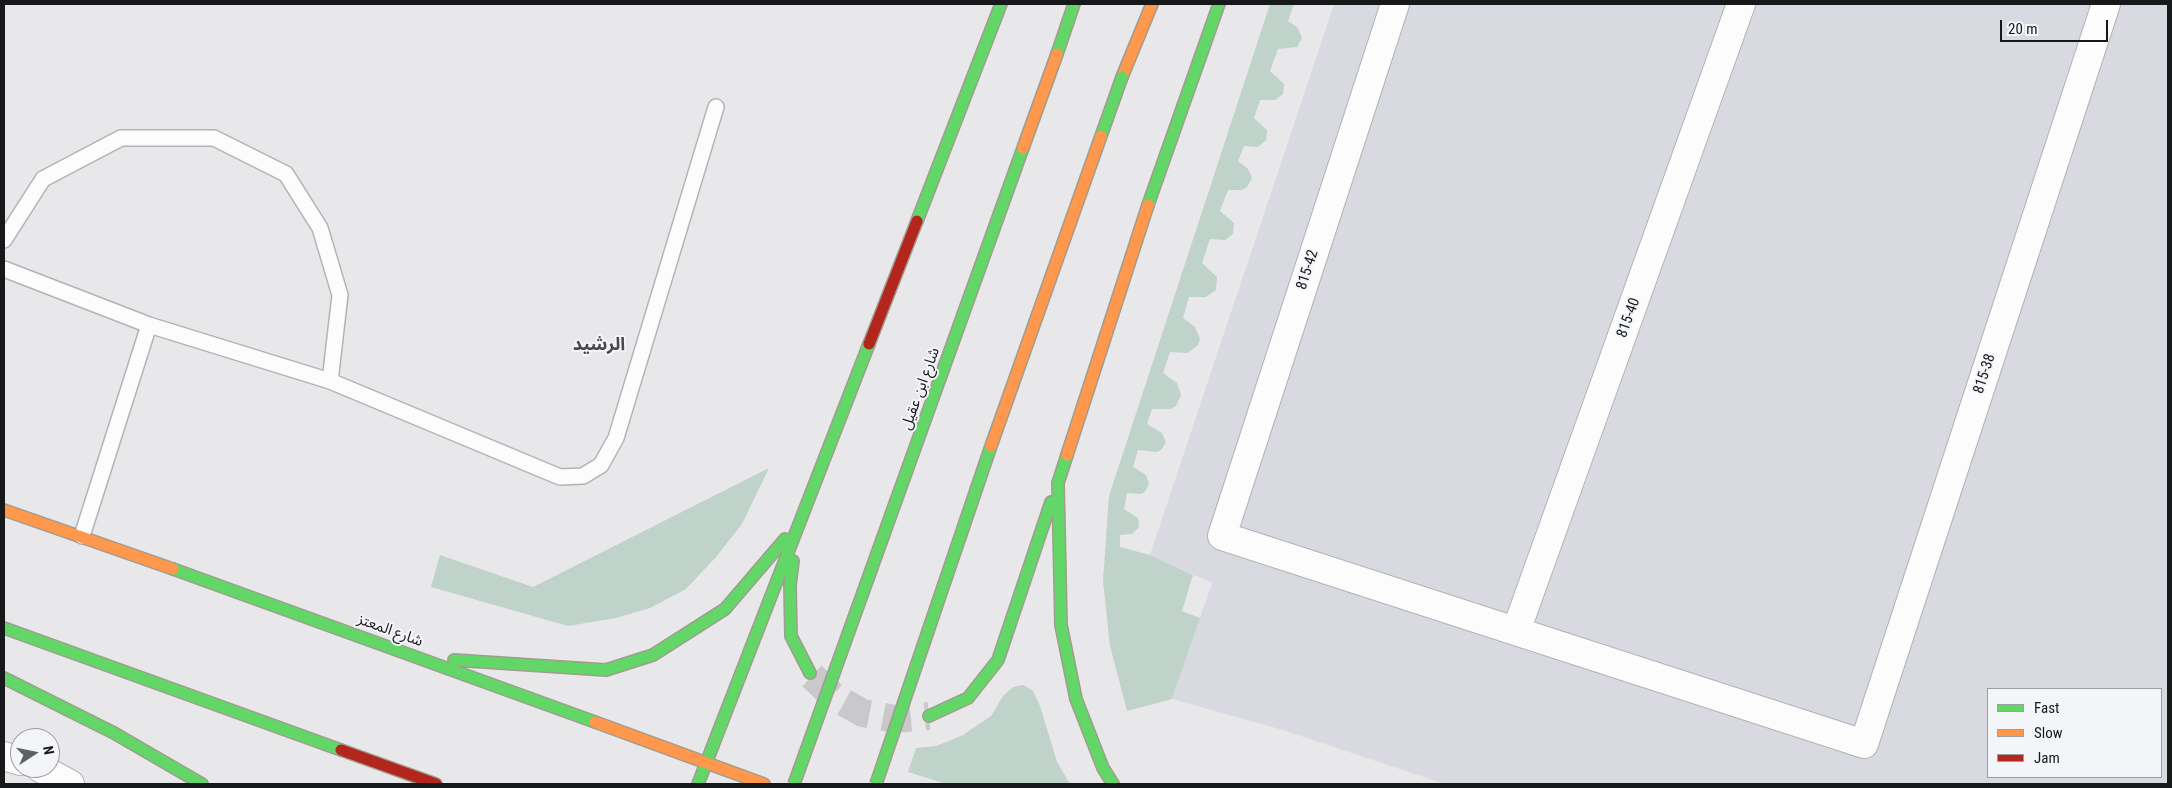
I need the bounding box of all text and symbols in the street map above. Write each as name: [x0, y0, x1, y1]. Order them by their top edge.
scale bar: [2002, 10, 2110, 42]
text: 20 m: [2008, 20, 2038, 38]
street label: 815-42: [1293, 248, 1323, 292]
street label: 815-40: [1614, 296, 1644, 340]
district label: الرشيد: [573, 334, 625, 356]
street label: شارع ابن عقيل: [898, 345, 944, 433]
street label: 815-38: [1970, 352, 2000, 396]
street label: شارع المعتز: [355, 611, 425, 651]
legend: [1987, 688, 2162, 778]
text: Fast: [2034, 699, 2059, 717]
text: Slow: [2034, 724, 2063, 742]
north arrow: [10, 728, 60, 778]
text: N: [40, 745, 57, 756]
text: Jam: [2034, 749, 2060, 767]

